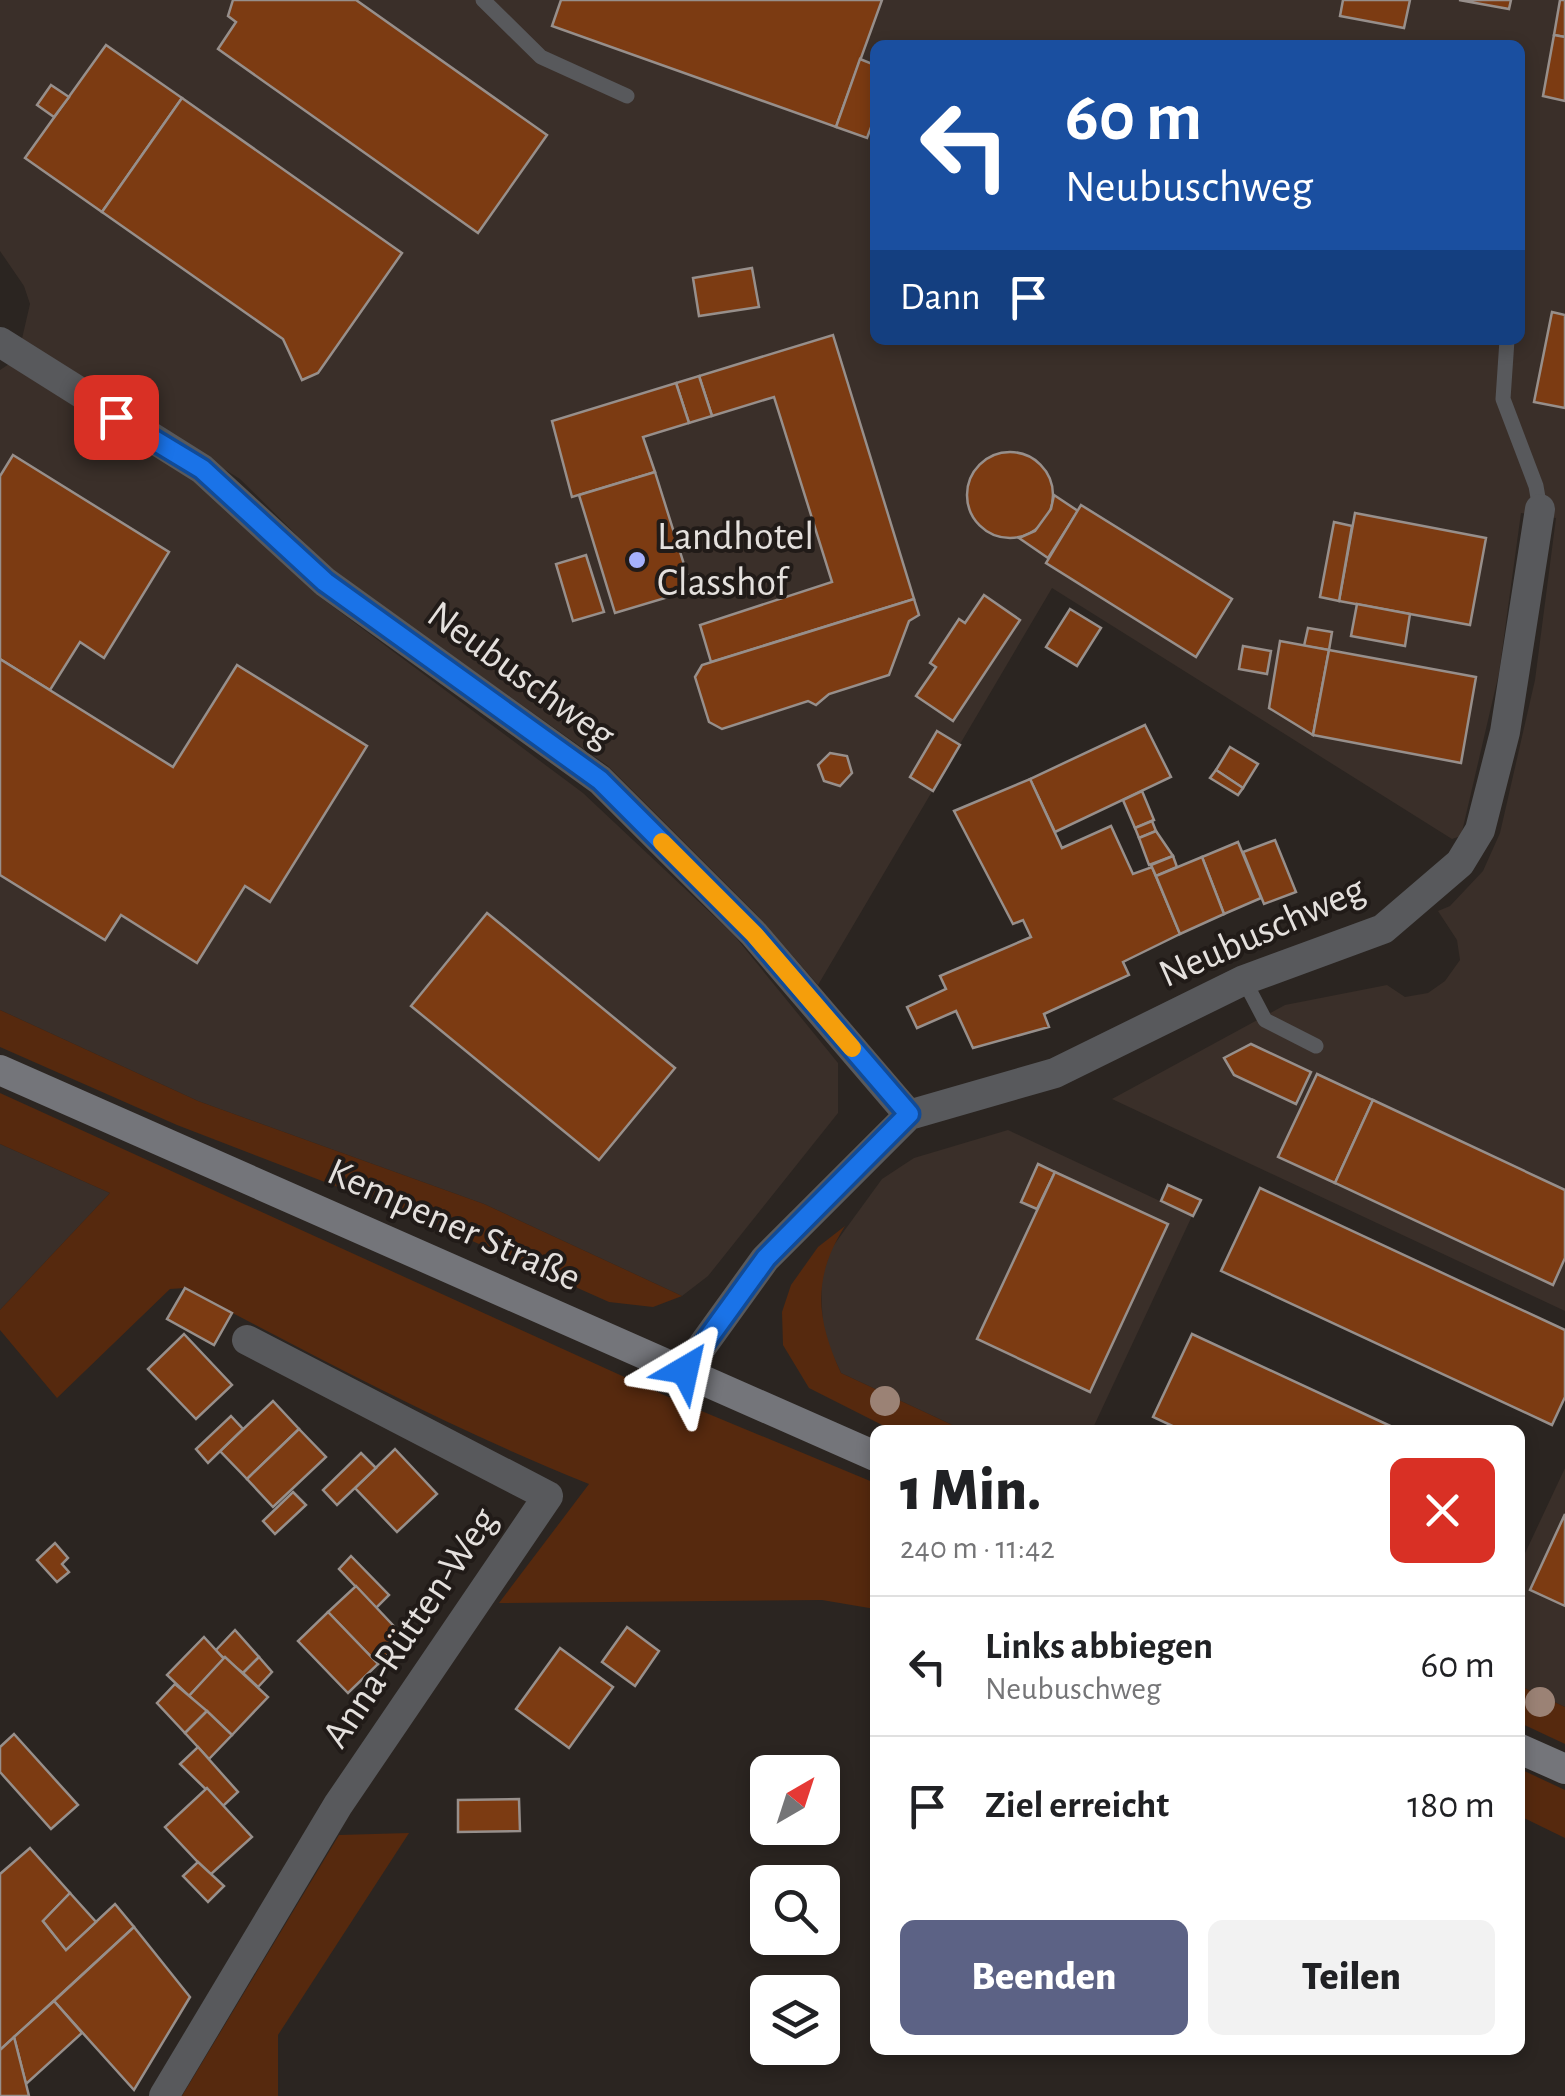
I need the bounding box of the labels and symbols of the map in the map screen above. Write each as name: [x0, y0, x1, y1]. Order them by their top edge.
pin: [74, 375, 159, 460]
place label: Landhotel Classhof: [657, 517, 814, 603]
marker: Landhotel Classhof: [626, 549, 648, 571]
street label: Neubuschweg: [420, 594, 622, 756]
street label: Neubuschweg: [1153, 869, 1371, 995]
street label: Kempener Straße: [322, 1151, 586, 1299]
position arrow: [633, 1318, 737, 1422]
street label: Anna-Rütten-Weg: [315, 1501, 505, 1755]
north arrow: [750, 1755, 840, 1845]

